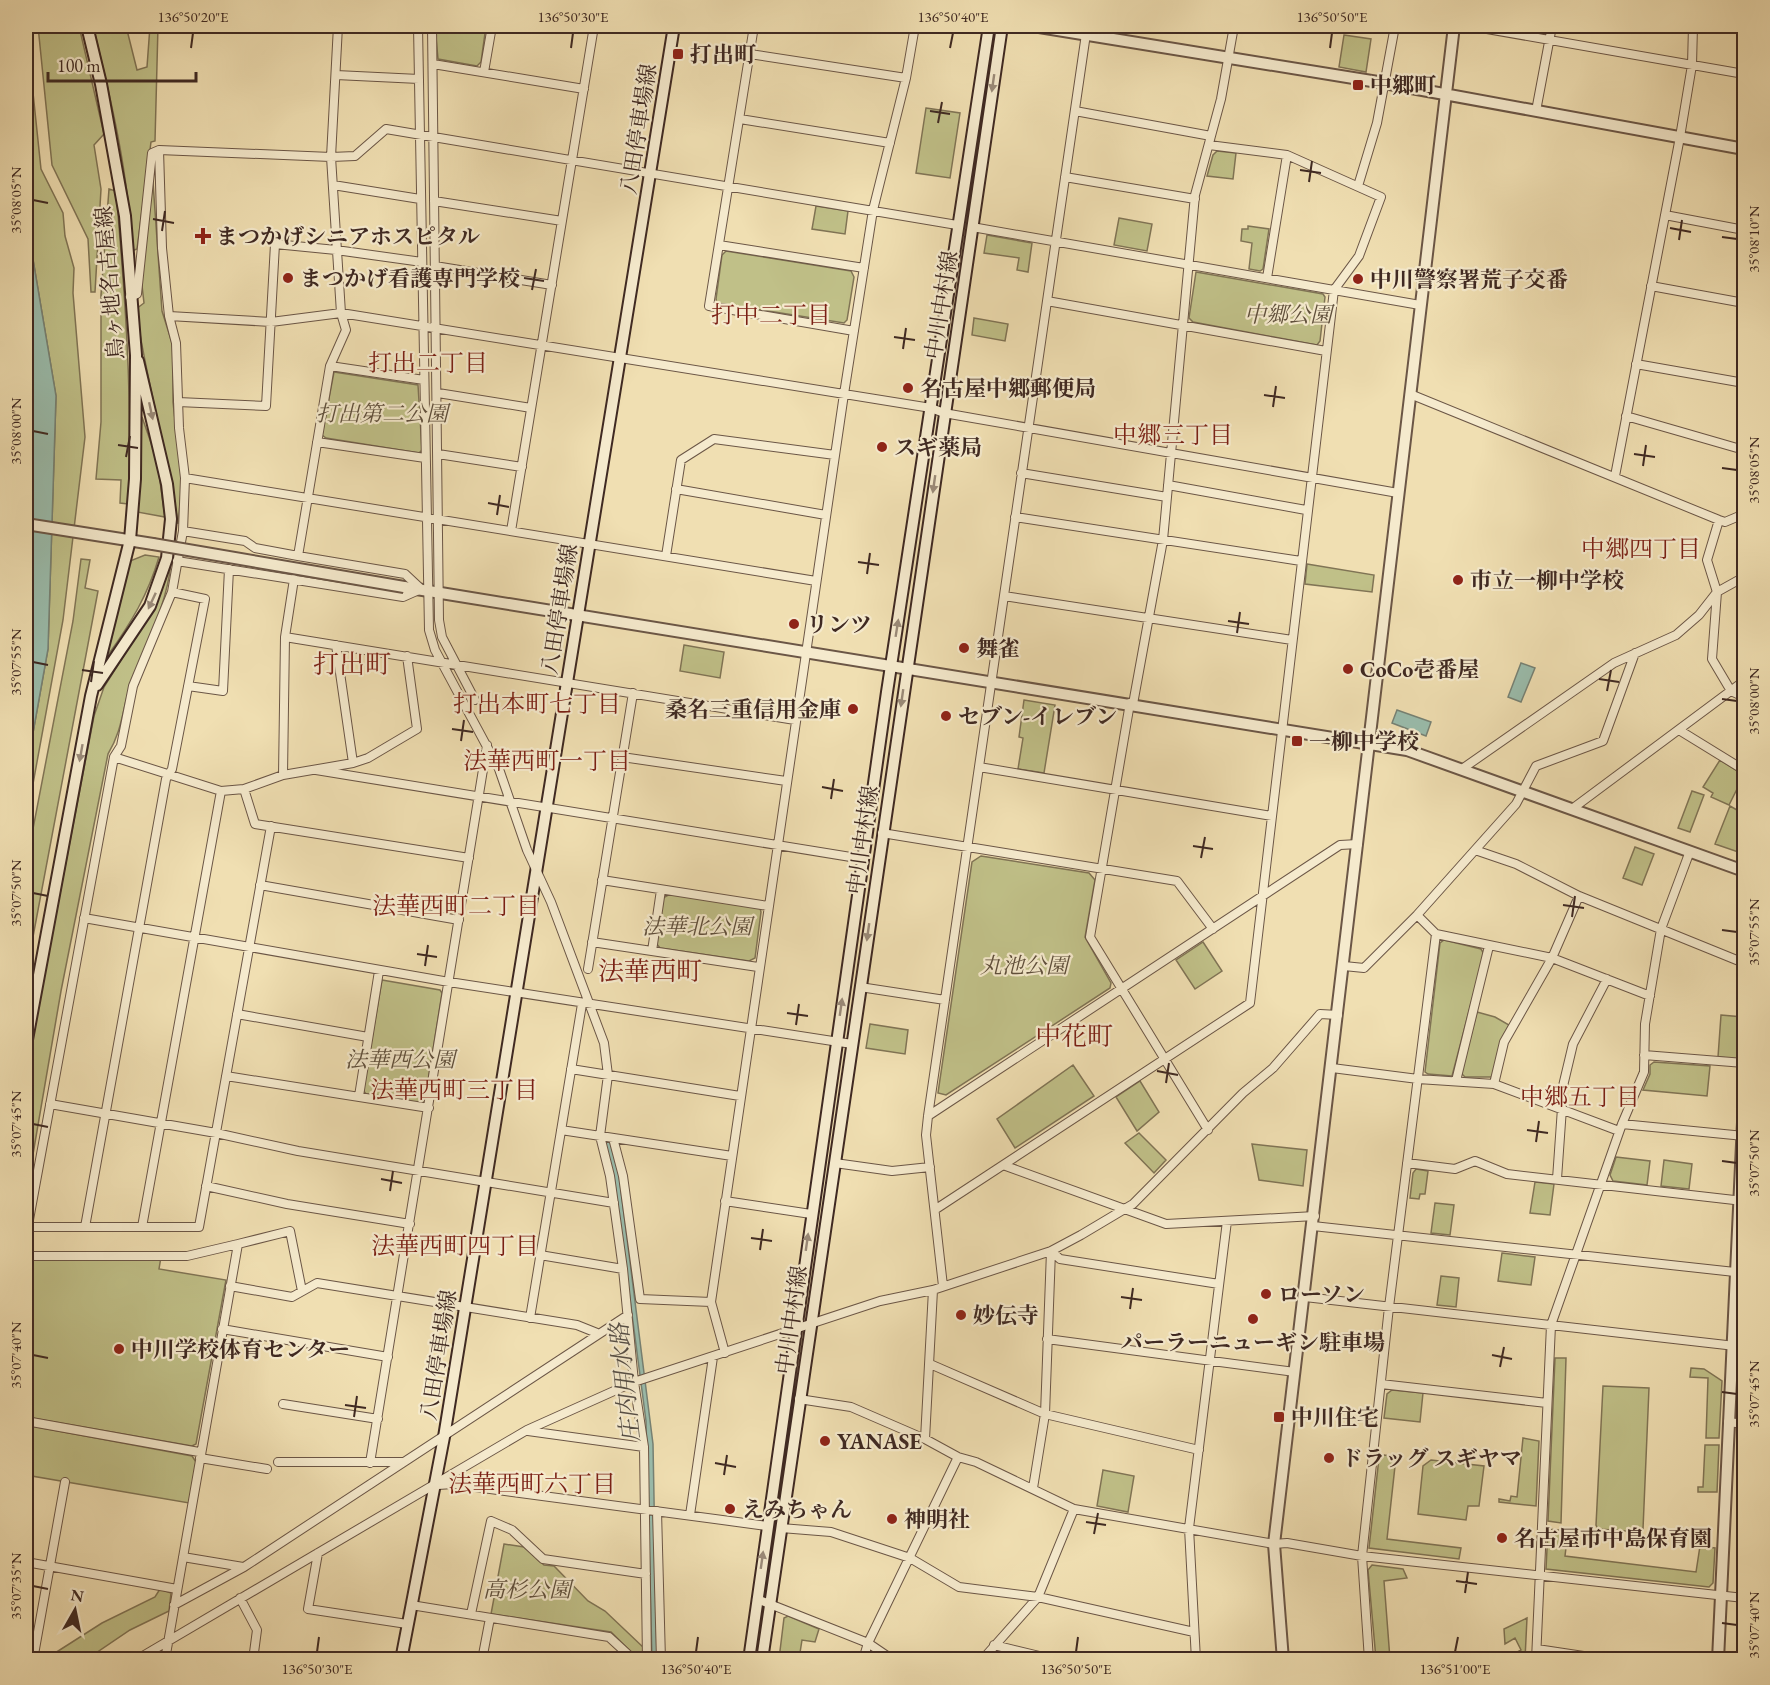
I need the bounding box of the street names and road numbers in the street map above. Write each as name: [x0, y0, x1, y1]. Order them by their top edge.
street label: 八田停車場線: [614, 62, 663, 197]
street label: 鳥ヶ地名古屋線: [88, 205, 131, 361]
street label: 中川中村線: [919, 248, 964, 362]
street label: 八田停車場線: [535, 542, 584, 677]
street label: 中川中村線: [840, 784, 885, 897]
street label: 中川中村線: [769, 1264, 814, 1377]
street label: 八田停車場線: [414, 1288, 463, 1423]

